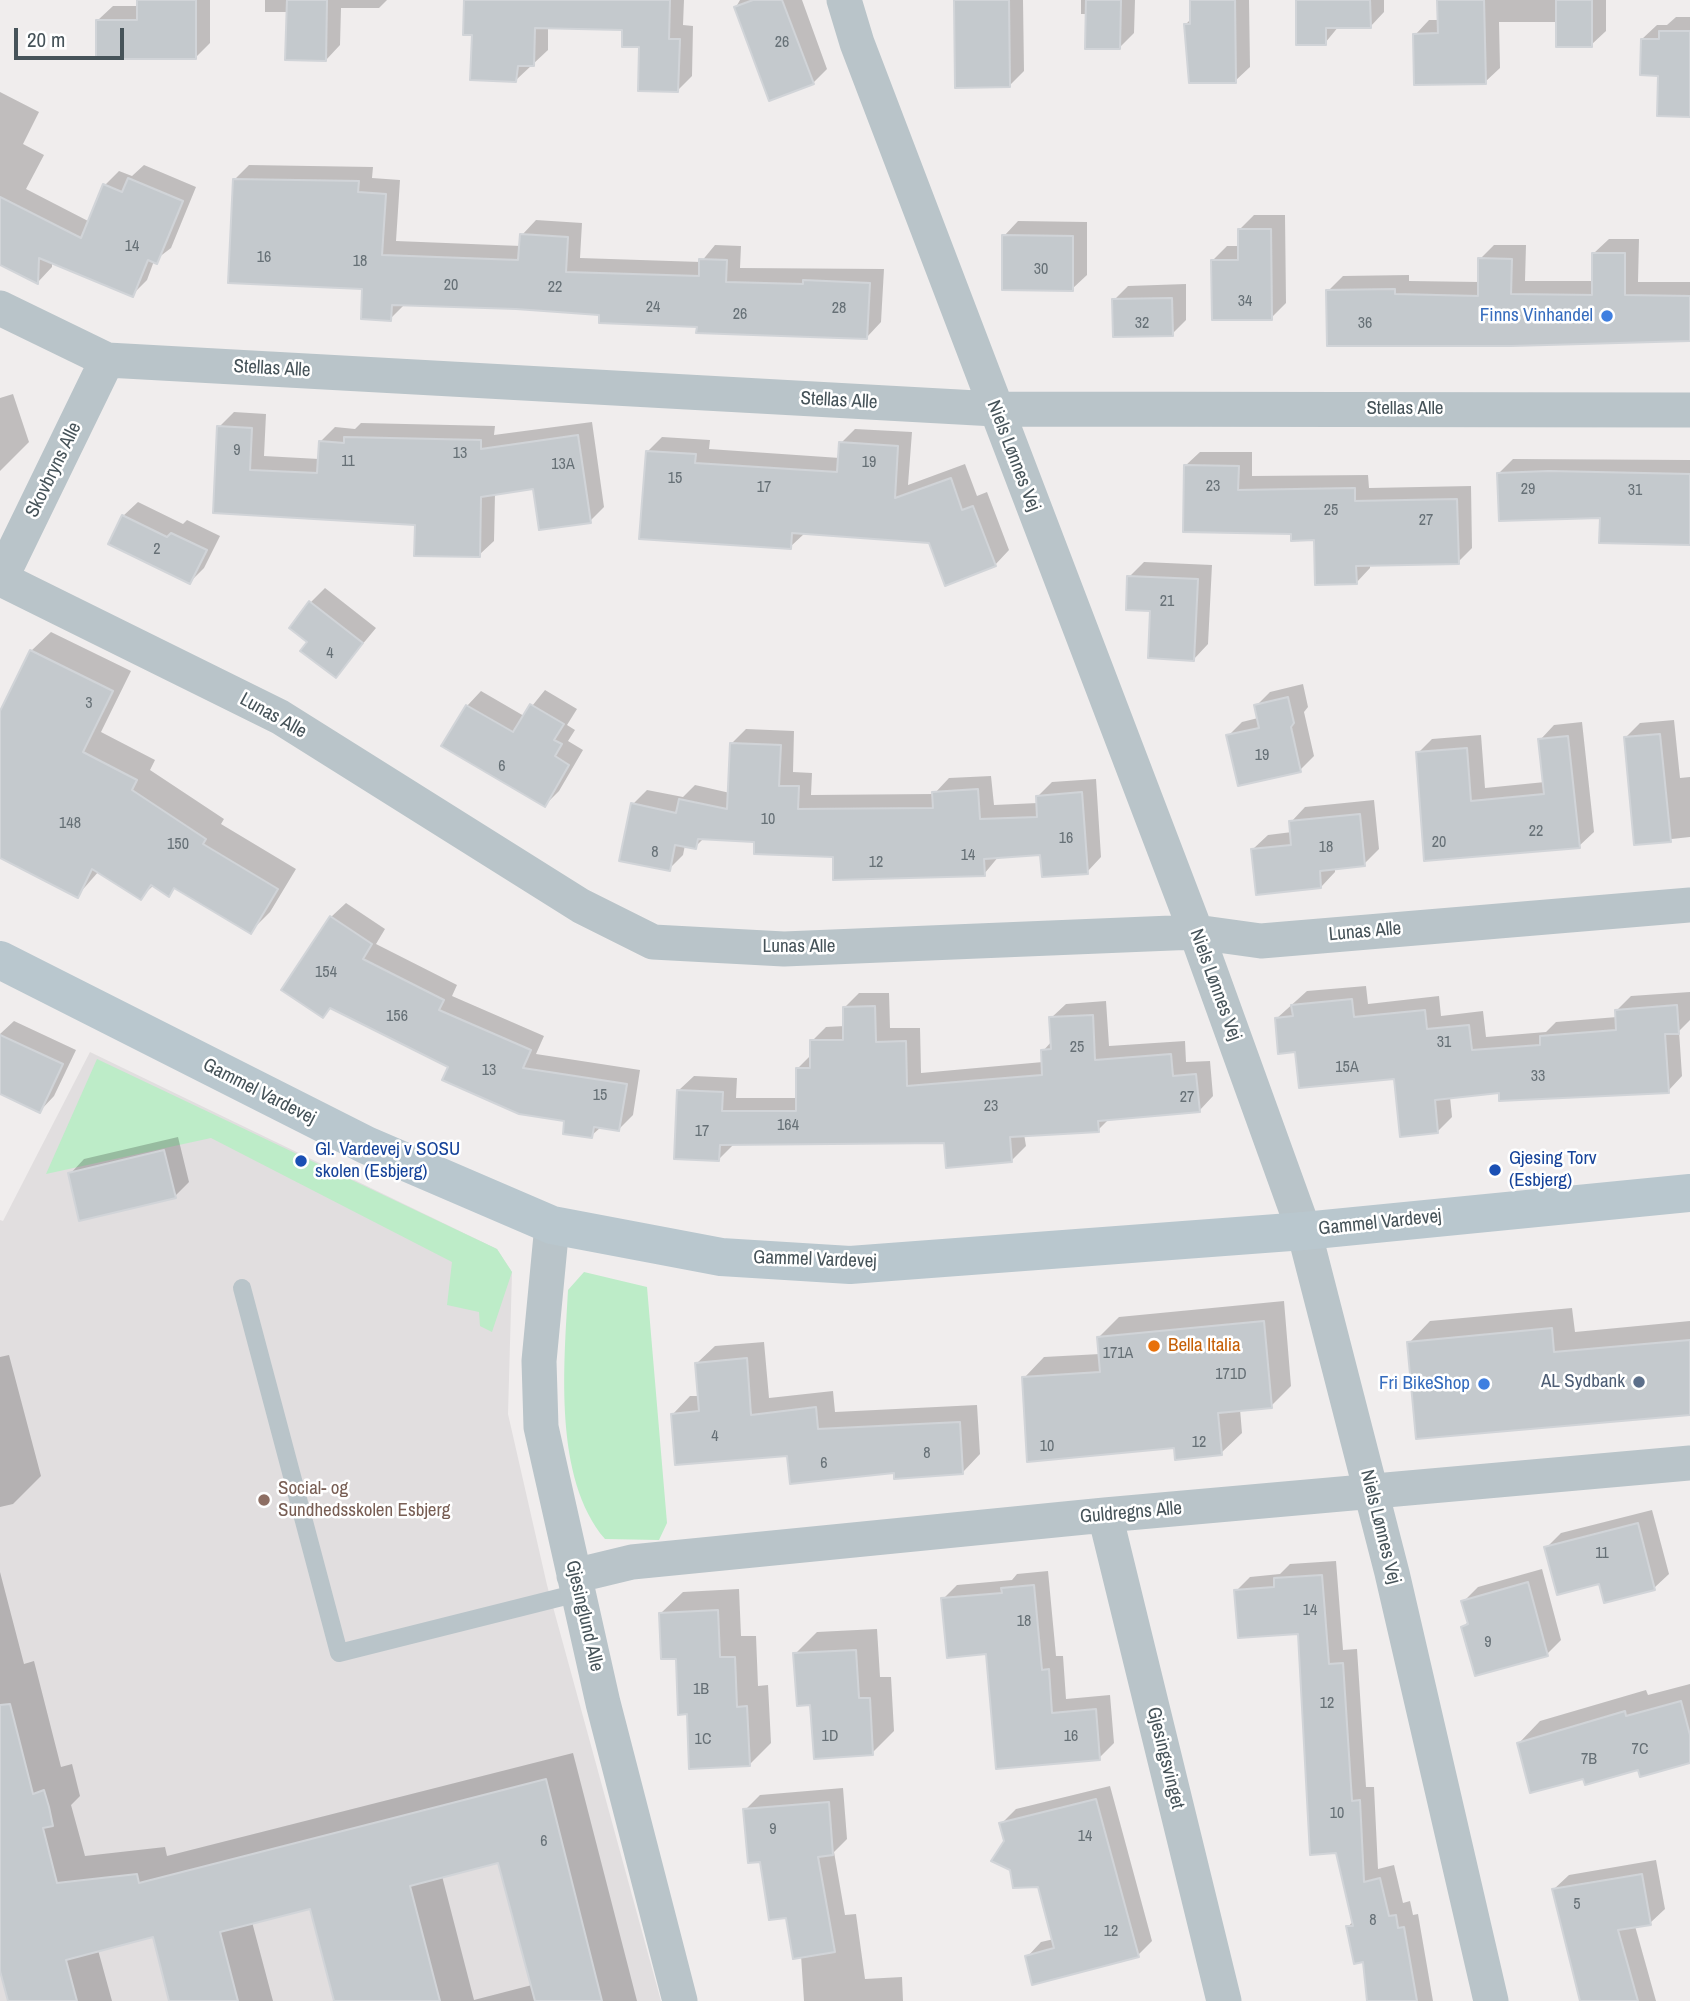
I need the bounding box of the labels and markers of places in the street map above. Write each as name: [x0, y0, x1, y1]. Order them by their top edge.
place label: Finns Vinhandel: [1480, 305, 1593, 327]
marker: Finns Vinhandel: [1599, 308, 1615, 324]
place label: Gl. Vardevej v SOSU skolen (Esbjerg): [315, 1139, 460, 1183]
place label: Gjesing Torv (Esbjerg): [1509, 1148, 1596, 1192]
marker: Gl. Vardevej v SOSU skolen (Esbjerg): [293, 1153, 309, 1169]
marker: Gjesing Torv (Esbjerg): [1487, 1162, 1503, 1178]
place label: Bella Italia: [1168, 1335, 1241, 1357]
marker: Bella Italia: [1146, 1338, 1162, 1354]
place label: AL Sydbank: [1541, 1371, 1625, 1393]
place label: Fri BikeShop: [1379, 1373, 1470, 1395]
marker: AL Sydbank: [1631, 1374, 1647, 1390]
marker: Fri BikeShop: [1476, 1376, 1492, 1392]
place label: Social- og Sundhedsskolen Esbjerg: [278, 1478, 450, 1522]
marker: Social- og Sundhedsskolen Esbjerg: [256, 1492, 272, 1508]

